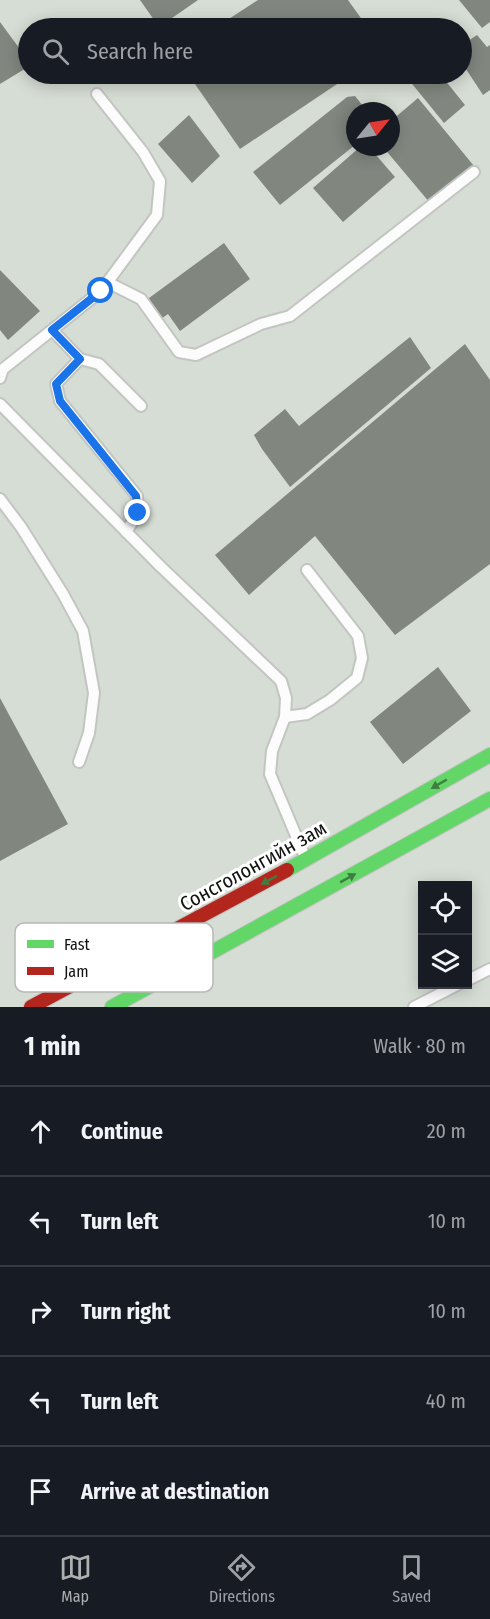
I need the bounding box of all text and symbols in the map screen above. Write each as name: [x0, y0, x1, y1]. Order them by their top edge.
search box: [18, 18, 472, 84]
icon: search: [39, 35, 72, 68]
text: Search here: [87, 38, 193, 65]
north arrow: [346, 102, 400, 156]
route start: [87, 277, 113, 303]
route end: [124, 499, 150, 525]
one-way arrow: [430, 779, 447, 789]
street label: Сонсголонгийн зам: [176, 816, 330, 916]
one-way arrow: [340, 873, 356, 884]
one-way arrow: [261, 875, 278, 885]
map controls: [418, 881, 472, 989]
button: locate: [418, 881, 472, 935]
legend: [15, 923, 213, 992]
text: Fast: [64, 935, 91, 954]
button: layers: [418, 935, 472, 989]
text: Jam: [64, 962, 89, 981]
text: 1 min: [24, 1031, 81, 1062]
text: Walk · 80 m: [373, 1034, 466, 1058]
icon: ahead: [24, 1115, 57, 1148]
text: Continue: [81, 1118, 163, 1145]
text: 20 m: [427, 1119, 466, 1143]
icon: left: [24, 1205, 57, 1238]
text: Turn left: [81, 1208, 159, 1235]
text: 10 m: [428, 1209, 466, 1233]
icon: right: [24, 1295, 57, 1328]
text: Turn right: [81, 1298, 170, 1325]
text: 10 m: [428, 1299, 466, 1323]
icon: left: [24, 1385, 57, 1418]
text: Turn left: [81, 1388, 159, 1415]
text: 40 m: [426, 1389, 466, 1413]
icon: arrive: [24, 1475, 57, 1508]
text: Arrive at destination: [81, 1478, 269, 1505]
tab: Map: [59, 1551, 92, 1606]
tab: Directions: [209, 1551, 275, 1606]
tab: Saved: [392, 1551, 431, 1606]

